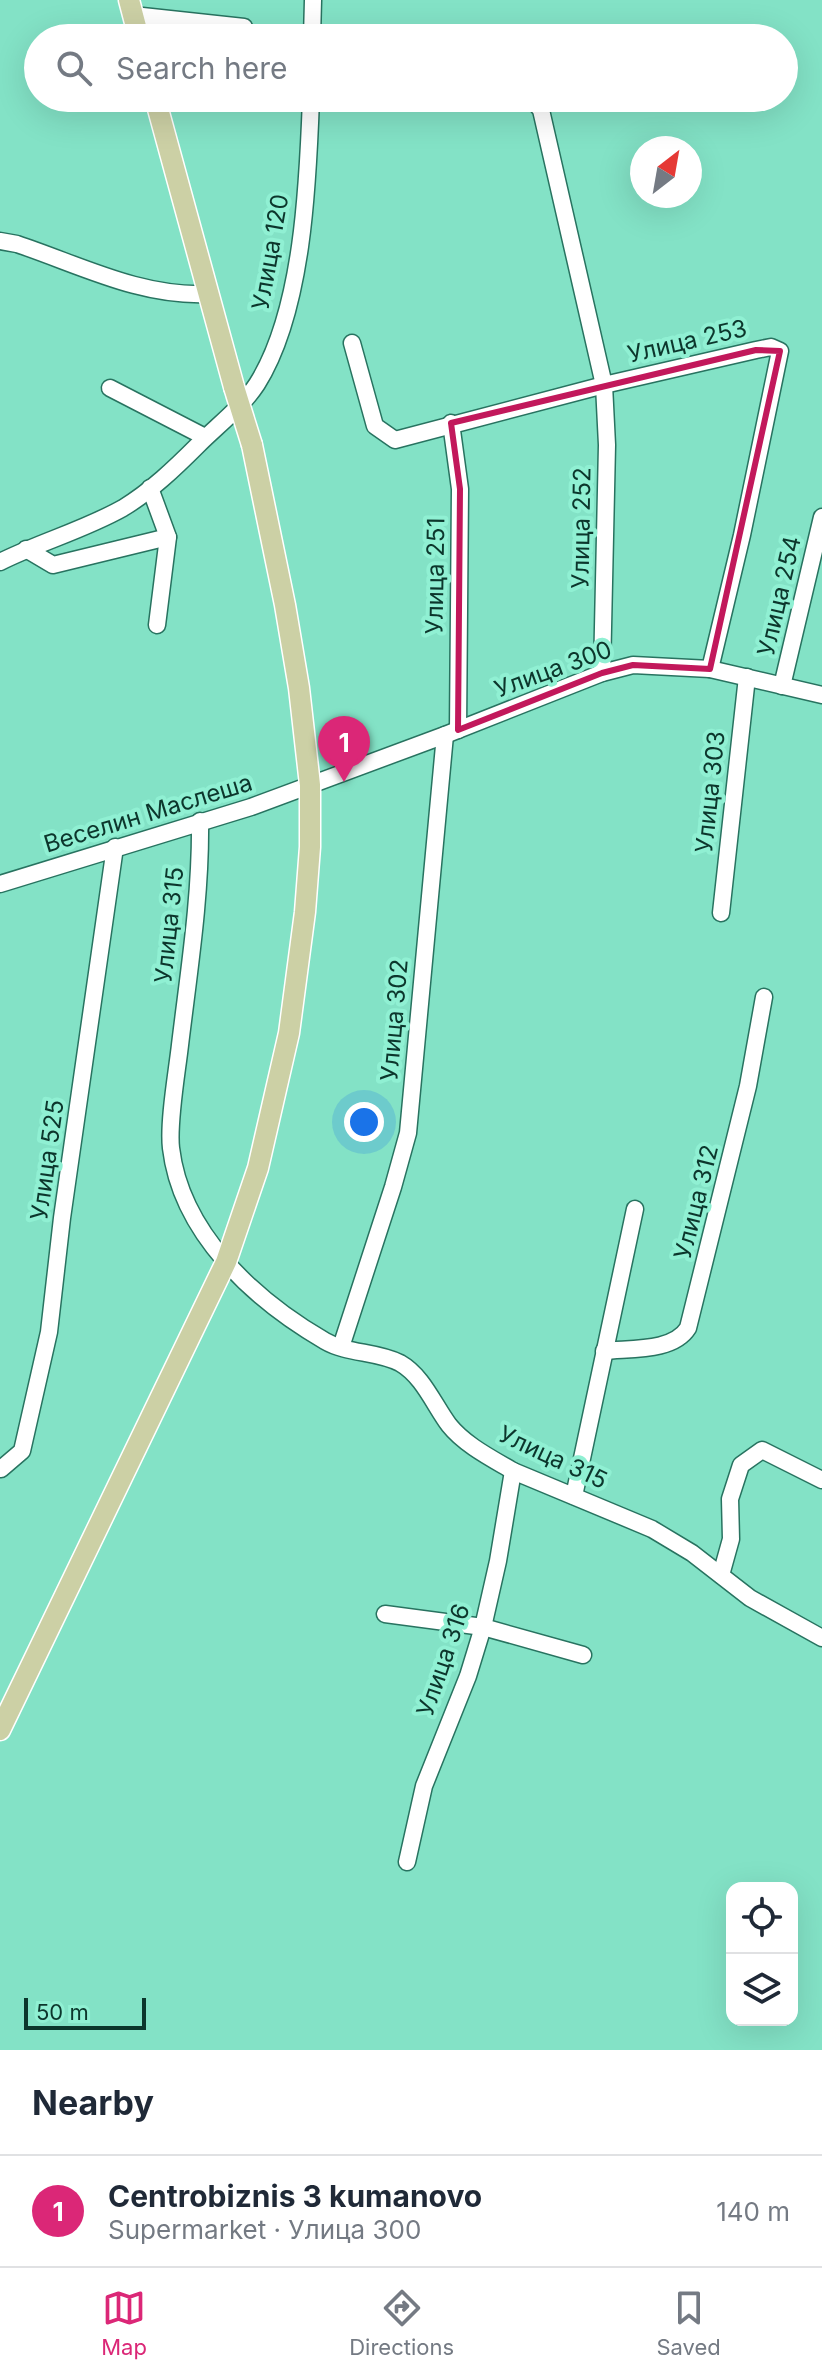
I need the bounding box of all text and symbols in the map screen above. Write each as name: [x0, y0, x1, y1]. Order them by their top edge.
search box: [24, 24, 798, 112]
icon: search: [52, 46, 96, 90]
text: Search here: [116, 50, 288, 86]
north arrow: [630, 136, 702, 208]
street label: Улица 120: [246, 192, 294, 312]
street label: Улица 253: [624, 313, 750, 369]
street label: Улица 252: [565, 467, 597, 589]
street label: Улица 251: [419, 517, 451, 635]
street label: Улица 254: [751, 533, 807, 659]
street label: Улица 300: [490, 634, 616, 704]
pin: 1: [318, 716, 370, 782]
street label: Улица 303: [689, 730, 731, 854]
street label: Веселин Маслеша: [40, 768, 256, 858]
street label: Улица 315: [148, 865, 190, 985]
street label: Улица 302: [374, 958, 414, 1082]
street label: Улица 525: [24, 1098, 70, 1222]
your location: [344, 1102, 384, 1142]
street label: Улица 312: [668, 1142, 724, 1262]
street label: Улица 315: [494, 1419, 612, 1495]
street label: Улица 316: [410, 1600, 476, 1720]
map controls: [726, 1882, 798, 2026]
button: locate: [726, 1882, 798, 1954]
button: layers: [726, 1954, 798, 2026]
scale bar: [24, 1994, 146, 2030]
text: 50 m: [36, 1999, 89, 2025]
text: Nearby: [32, 2082, 154, 2123]
text: Centrobiznis 3 kumanovo: [108, 2178, 482, 2214]
text: 1: [52, 2196, 64, 2227]
text: 140 m: [716, 2196, 790, 2227]
text: Supermarket · Улица 300: [108, 2214, 421, 2245]
tab: Map: [101, 2286, 147, 2360]
tab: Directions: [349, 2286, 454, 2360]
tab: Saved: [656, 2286, 721, 2360]

